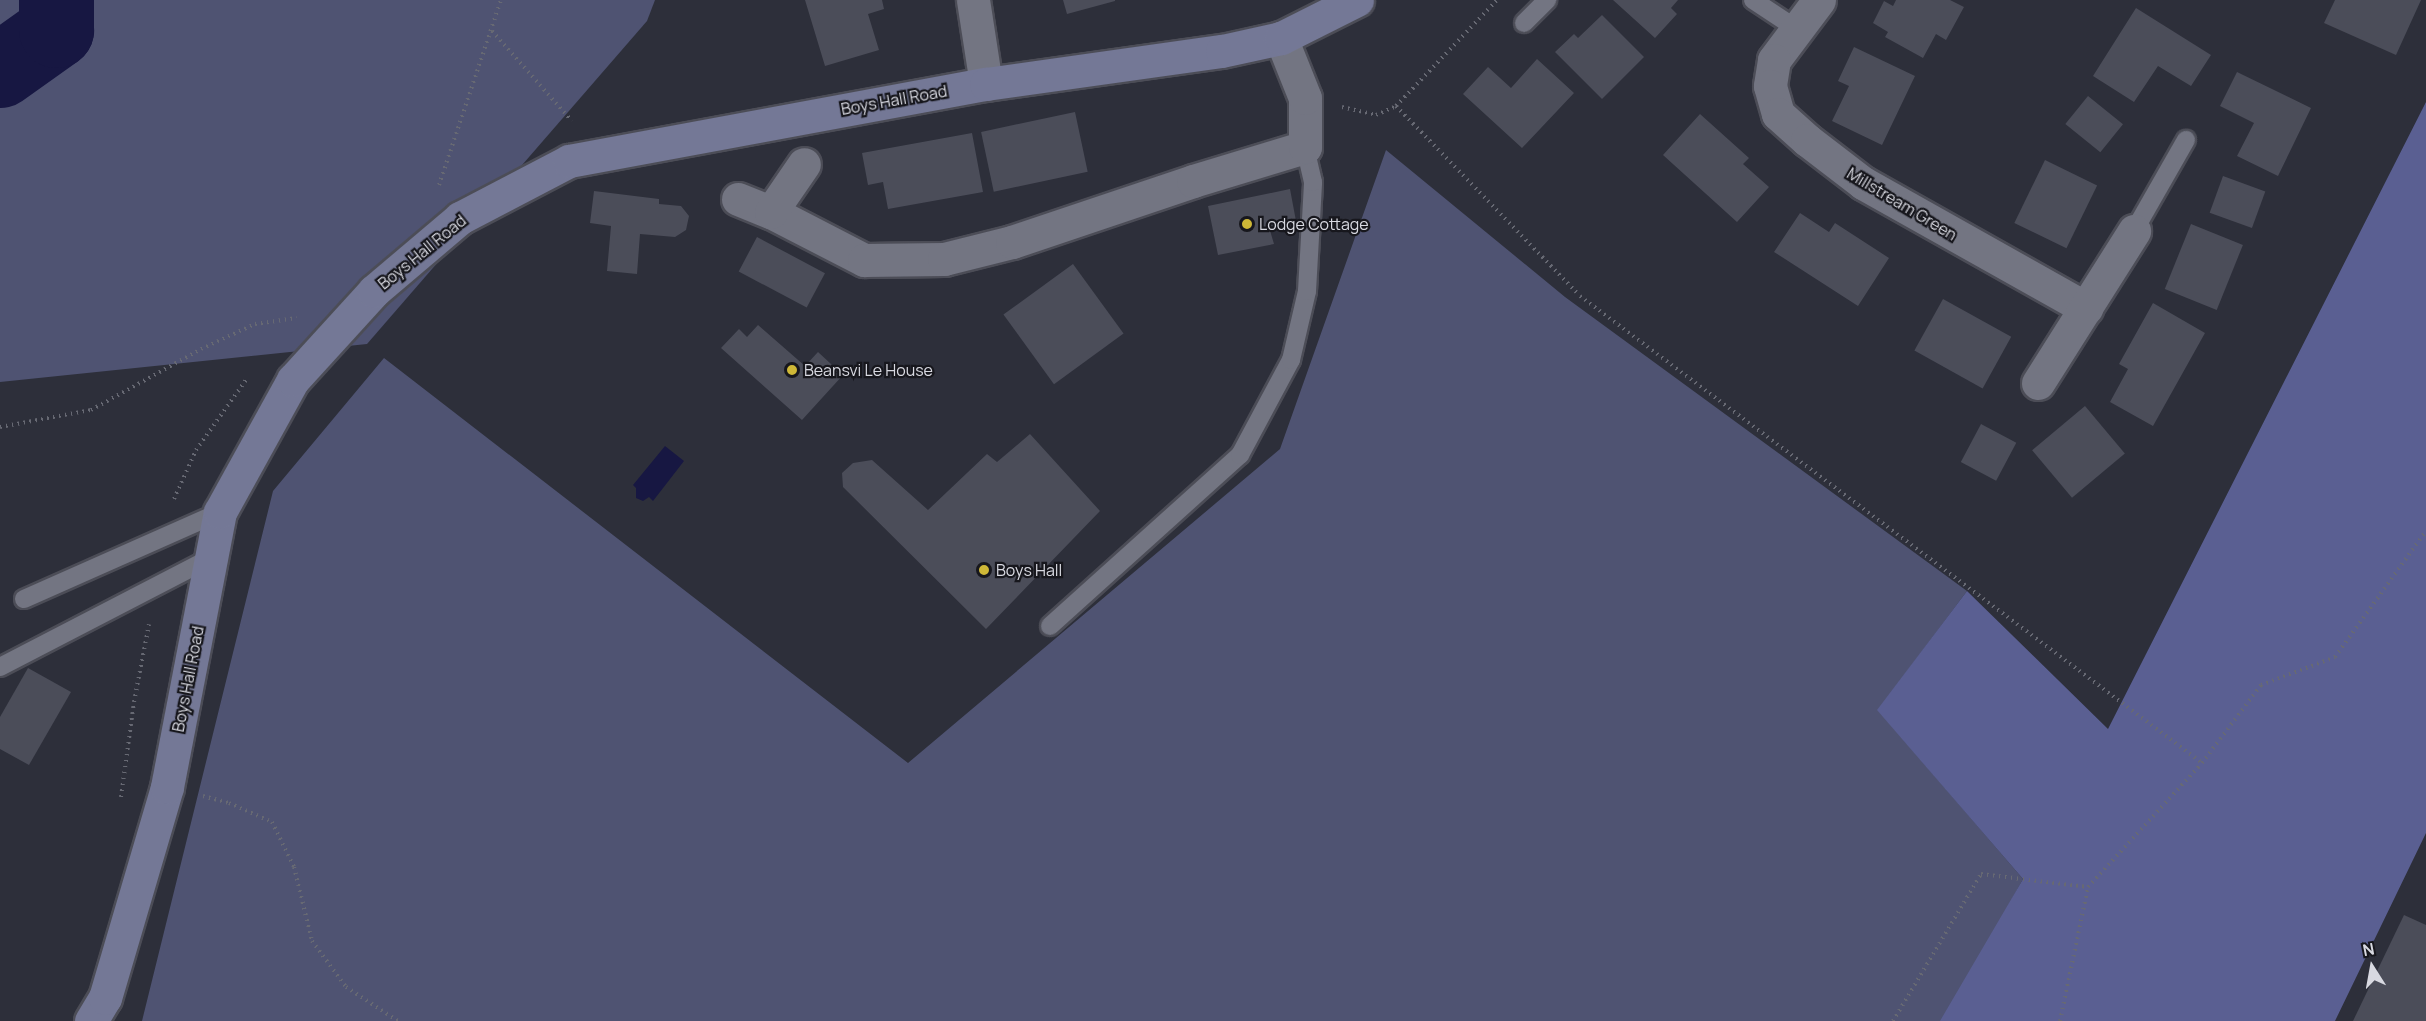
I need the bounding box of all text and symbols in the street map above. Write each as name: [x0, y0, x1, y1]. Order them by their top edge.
street label: Boys Hall Road: [839, 81, 949, 119]
street label: Millstream Green: [1844, 164, 1960, 244]
street label: Boys Hall Road: [374, 211, 470, 293]
place label: Lodge Cottage: [1259, 214, 1369, 234]
marker: Lodge Cottage: [1240, 217, 1254, 231]
place label: Beansvi Le House: [804, 360, 933, 380]
marker: Beansvi Le House: [785, 363, 799, 377]
place label: Boys Hall: [996, 560, 1062, 580]
marker: Boys Hall: [977, 563, 991, 577]
street label: Boys Hall Road: [168, 624, 208, 734]
north arrow: [2342, 937, 2402, 997]
text: N: [2361, 937, 2376, 961]

